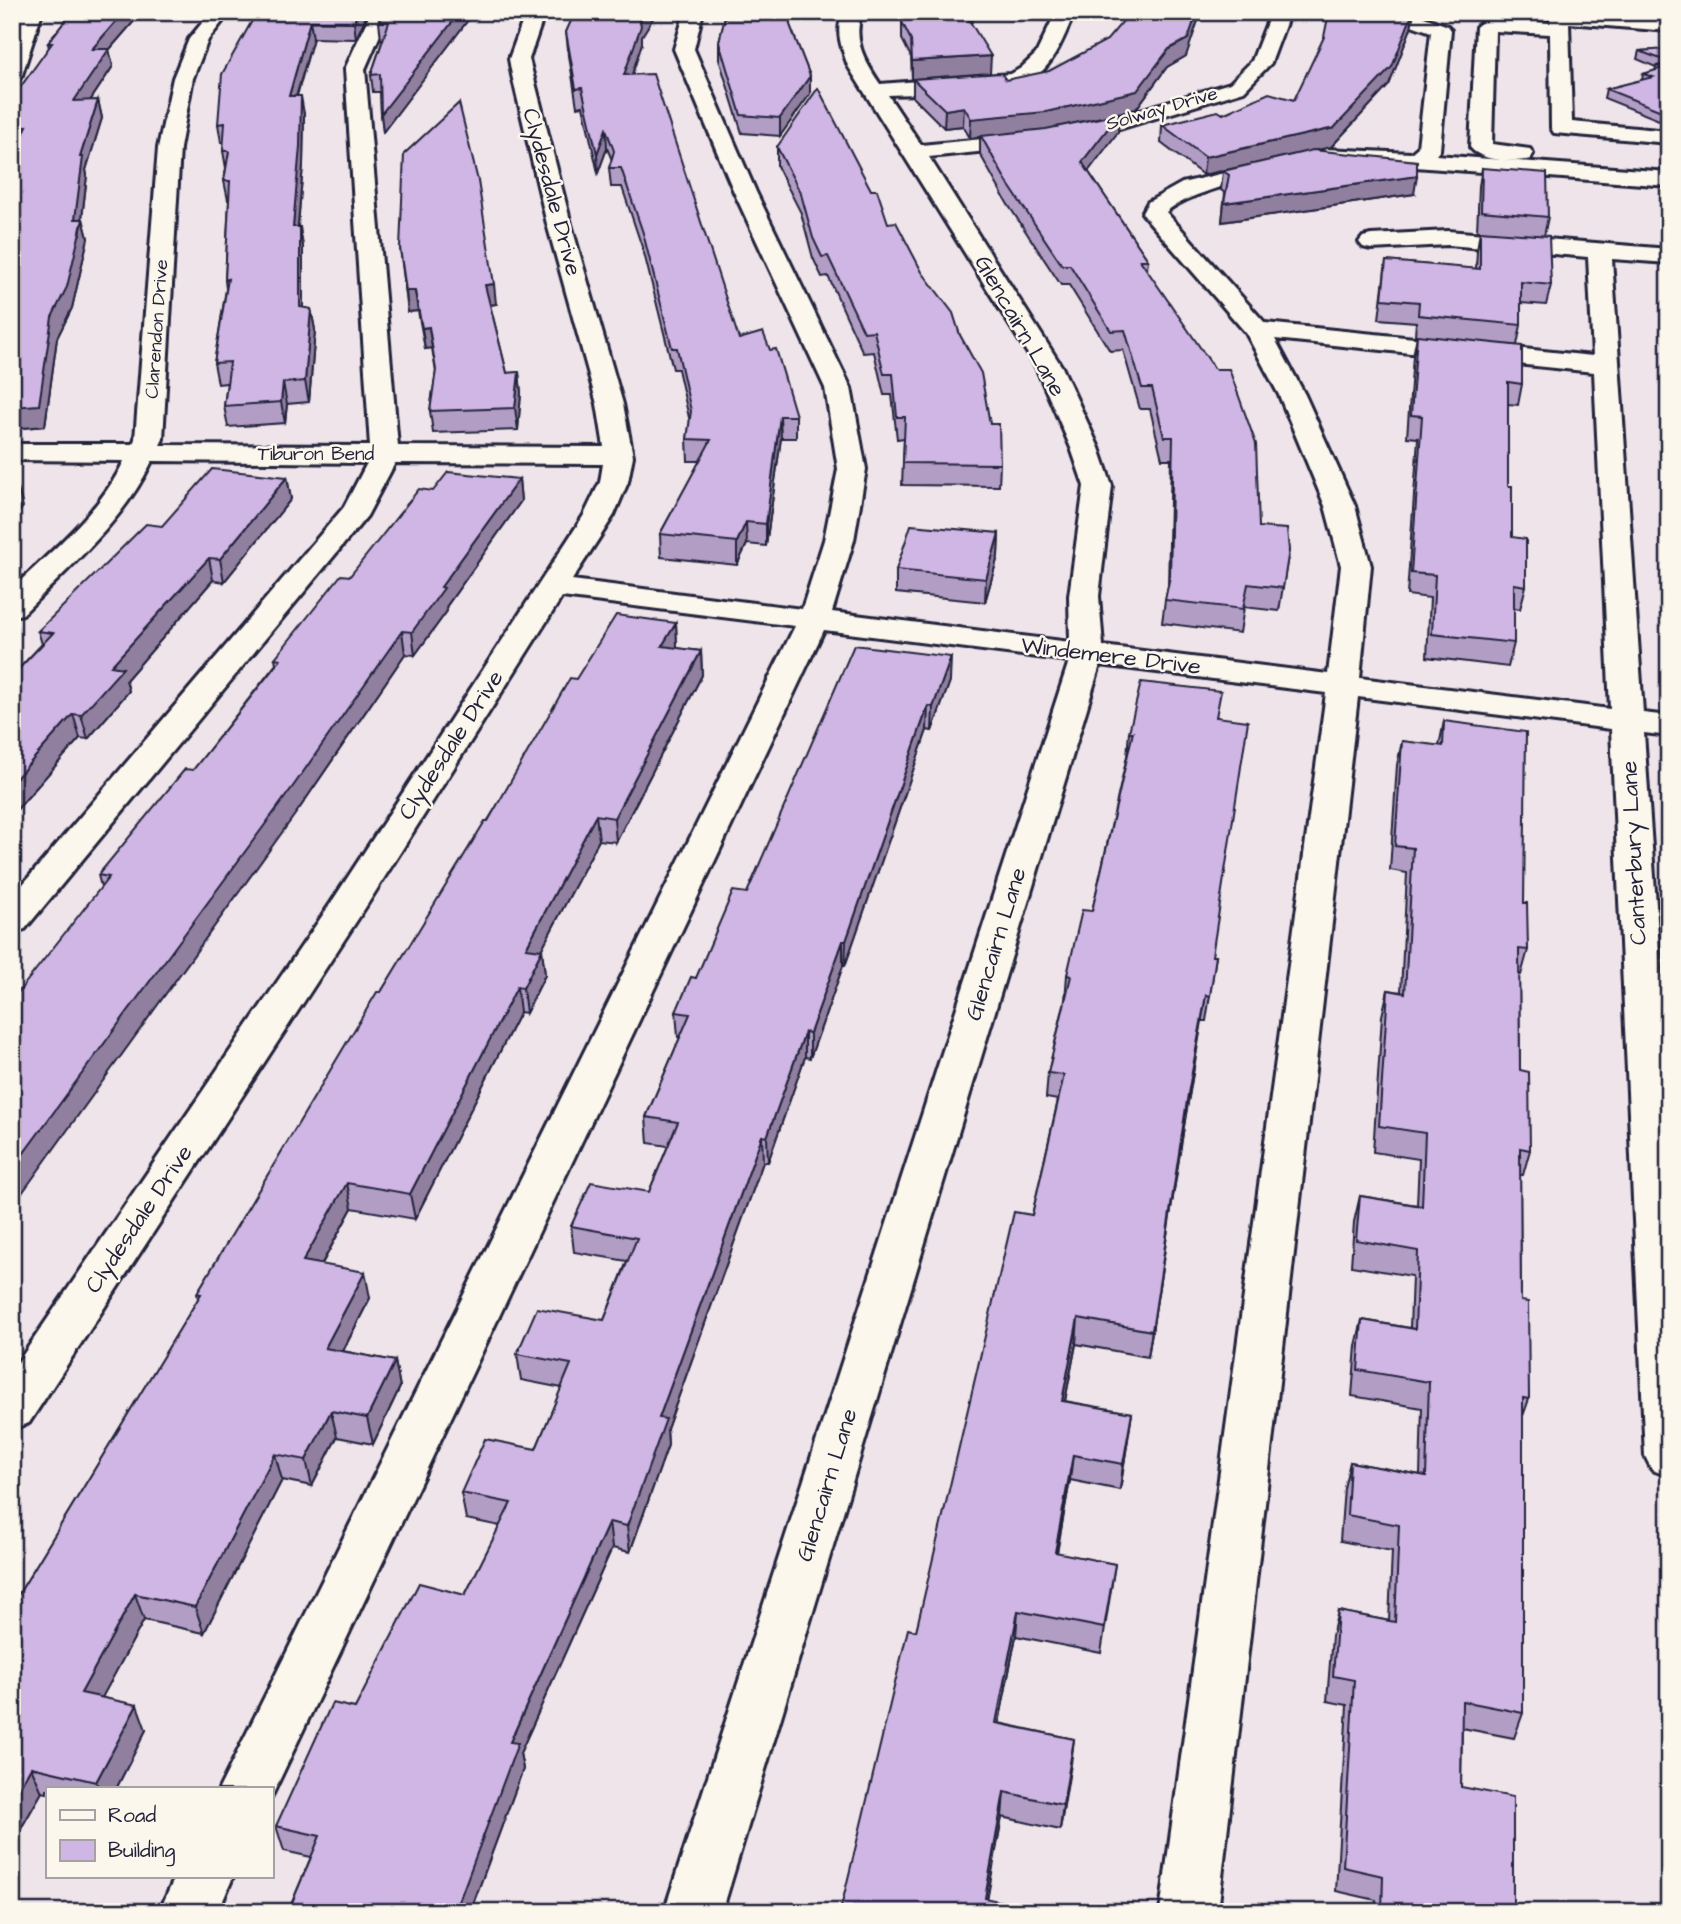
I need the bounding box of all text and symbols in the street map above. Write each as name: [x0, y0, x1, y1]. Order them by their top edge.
street label: Solway Drive: [1103, 80, 1221, 139]
street label: Clydesdale Drive: [513, 105, 590, 280]
street label: Glencairn Lane: [967, 249, 1073, 403]
street label: Clarendon Drive: [139, 258, 175, 400]
street label: Tiburon Bend: [258, 441, 374, 468]
street label: Windemere Drive: [1019, 629, 1203, 683]
street label: Clydesdale Drive: [391, 664, 512, 827]
street label: Canterbury Lane: [1613, 760, 1656, 946]
street label: Glencairn Lane: [958, 864, 1034, 1024]
street label: Clydesdale Drive: [77, 1139, 201, 1300]
street label: Glencairn Lane: [789, 1405, 865, 1565]
legend: [46, 1787, 273, 1878]
text: Road: [108, 1801, 156, 1830]
text: Building: [108, 1836, 176, 1867]

